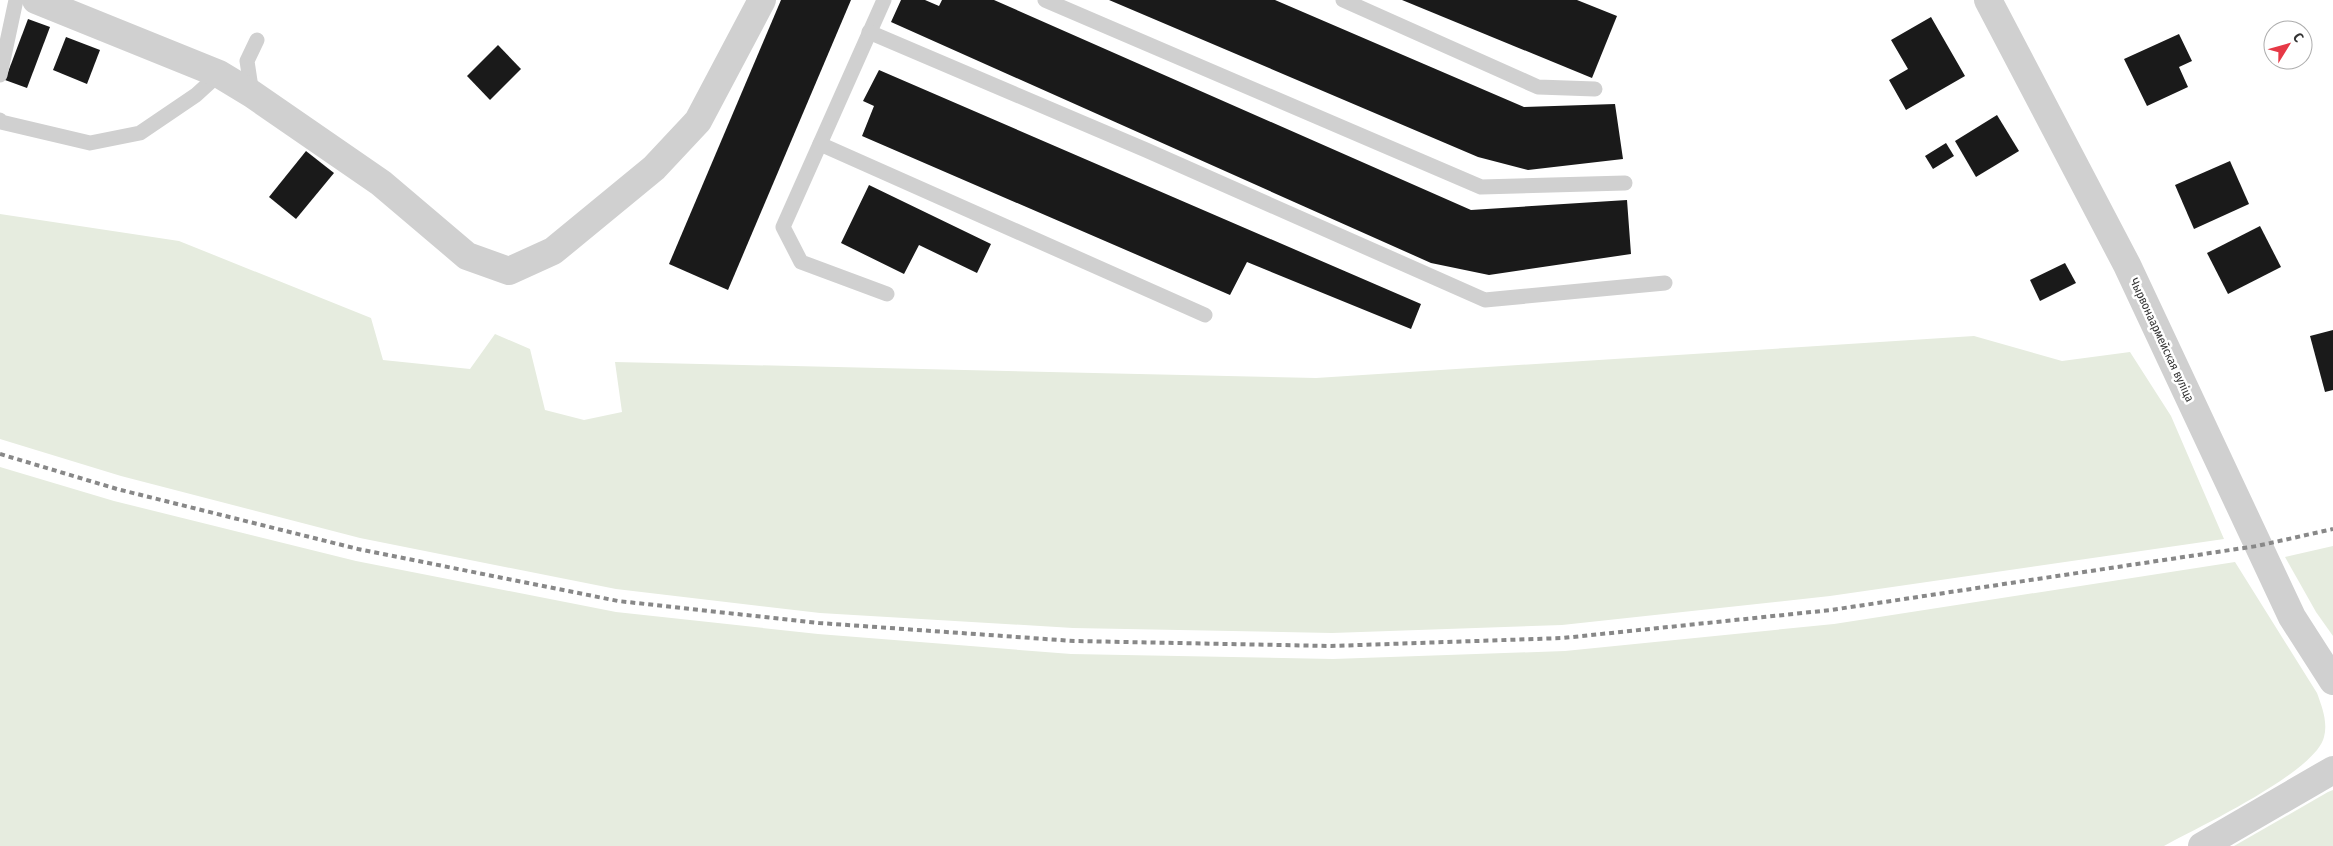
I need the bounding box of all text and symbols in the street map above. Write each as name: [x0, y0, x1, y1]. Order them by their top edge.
north arrow: [2263, 20, 2313, 70]
text: С: [2289, 29, 2307, 46]
street label: Чырвонаармейская вуліца: [2127, 276, 2197, 404]

